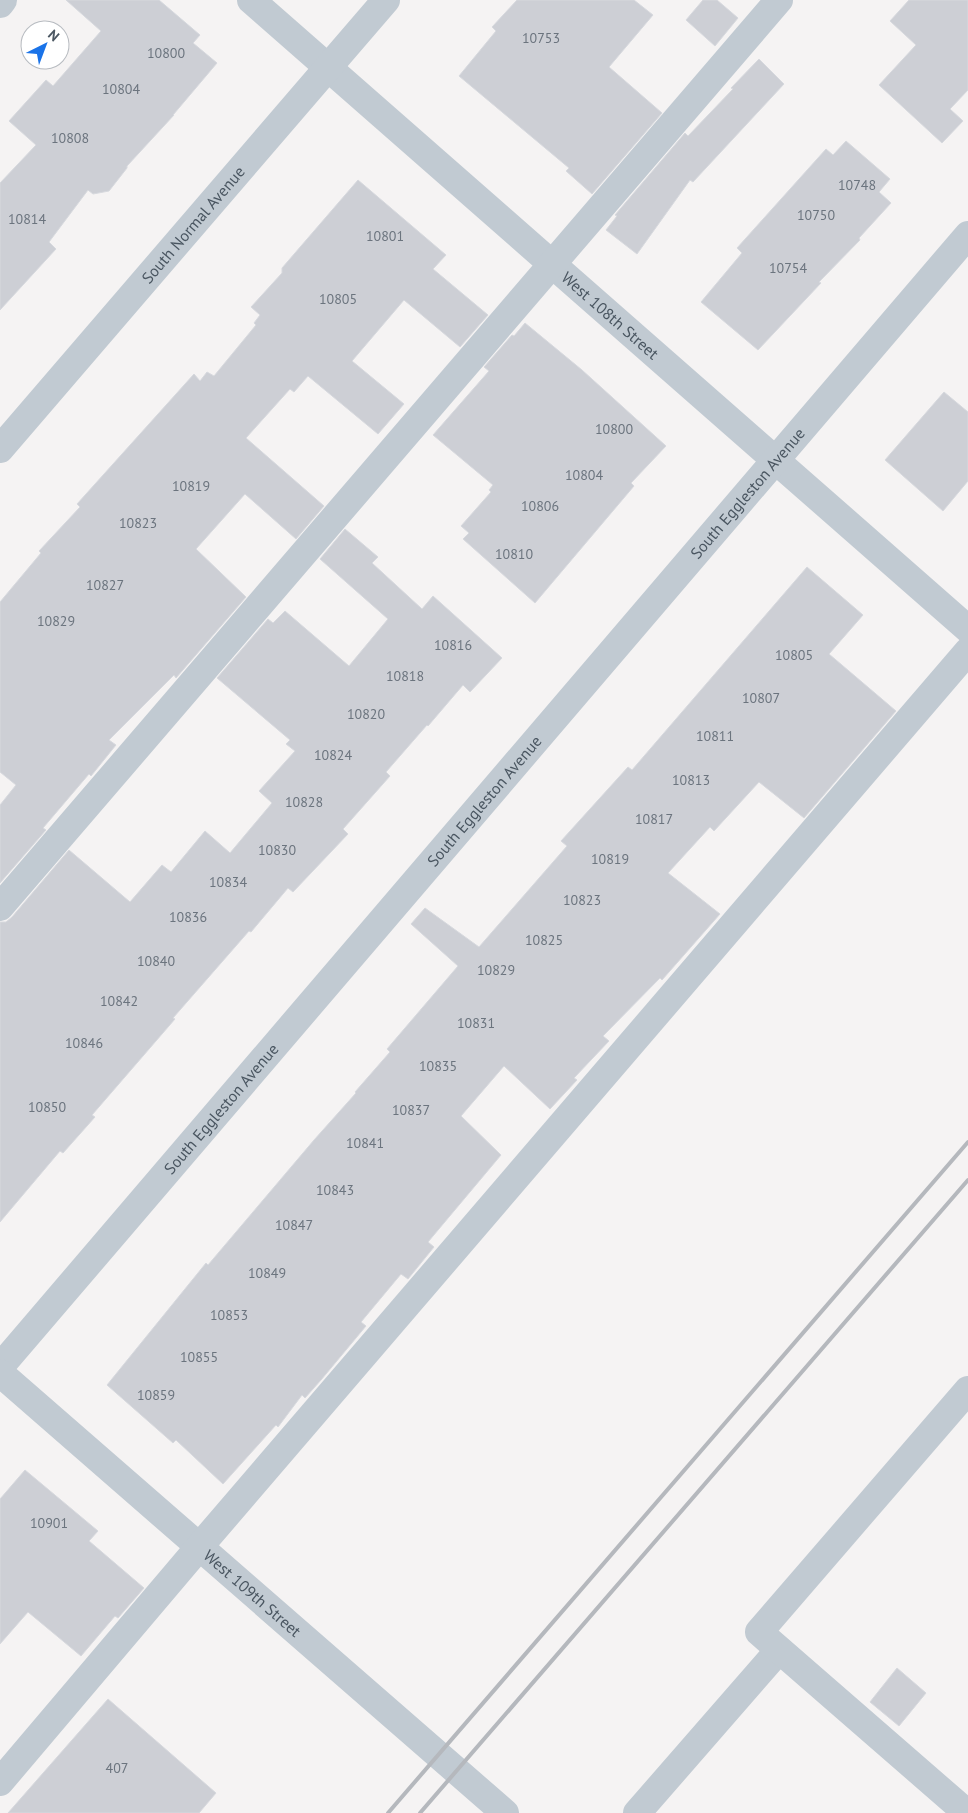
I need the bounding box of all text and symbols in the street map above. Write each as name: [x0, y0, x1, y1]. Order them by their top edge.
north arrow: [20, 20, 70, 70]
text: N: [44, 26, 63, 45]
house number: 10753: [522, 29, 560, 47]
house number: 10800: [147, 44, 185, 62]
house number: 10804: [102, 80, 140, 98]
house number: 10808: [51, 129, 89, 147]
street label: South Normal Avenue: [137, 162, 249, 287]
house number: 10748: [838, 176, 876, 194]
house number: 10750: [797, 206, 835, 224]
house number: 10814: [8, 210, 46, 228]
house number: 10801: [366, 227, 404, 245]
house number: 10754: [769, 259, 807, 277]
street label: West 108th Street: [558, 267, 664, 364]
house number: 10805: [319, 290, 357, 308]
house number: 10800: [595, 420, 633, 438]
street label: South Eggleston Avenue: [686, 423, 809, 563]
house number: 10804: [565, 466, 603, 484]
house number: 10819: [172, 477, 210, 495]
house number: 10806: [521, 497, 559, 515]
house number: 10823: [119, 514, 157, 532]
house number: 10810: [495, 545, 533, 563]
house number: 10827: [86, 576, 124, 594]
house number: 10829: [37, 612, 75, 630]
house number: 10816: [434, 636, 472, 654]
house number: 10805: [775, 646, 813, 664]
house number: 10818: [386, 667, 424, 685]
house number: 10807: [742, 689, 780, 707]
house number: 10820: [347, 705, 385, 723]
house number: 10811: [696, 727, 734, 745]
street label: South Eggleston Avenue: [423, 731, 546, 870]
house number: 10824: [314, 746, 352, 764]
house number: 10813: [672, 771, 710, 789]
house number: 10828: [285, 793, 323, 811]
house number: 10817: [635, 810, 673, 828]
house number: 10830: [258, 841, 296, 859]
house number: 10819: [591, 850, 629, 868]
house number: 10834: [209, 873, 247, 891]
house number: 10823: [563, 891, 601, 909]
house number: 10836: [169, 908, 207, 926]
house number: 10825: [525, 931, 563, 949]
house number: 10840: [137, 952, 175, 970]
house number: 10829: [477, 961, 515, 979]
house number: 10842: [100, 992, 138, 1010]
house number: 10831: [457, 1014, 495, 1032]
house number: 10846: [65, 1034, 103, 1052]
street label: South Eggleston Avenue: [159, 1039, 282, 1178]
house number: 10835: [419, 1057, 457, 1075]
house number: 10850: [28, 1098, 66, 1116]
house number: 10837: [392, 1101, 430, 1119]
house number: 10841: [346, 1134, 384, 1152]
house number: 10843: [316, 1181, 354, 1199]
house number: 10847: [275, 1216, 313, 1234]
house number: 10849: [248, 1264, 286, 1282]
house number: 10853: [210, 1306, 248, 1324]
house number: 10855: [180, 1348, 218, 1366]
house number: 10859: [137, 1386, 175, 1404]
house number: 10901: [30, 1514, 68, 1532]
street label: West 109th Street: [200, 1545, 306, 1641]
house number: 407: [106, 1759, 128, 1777]

